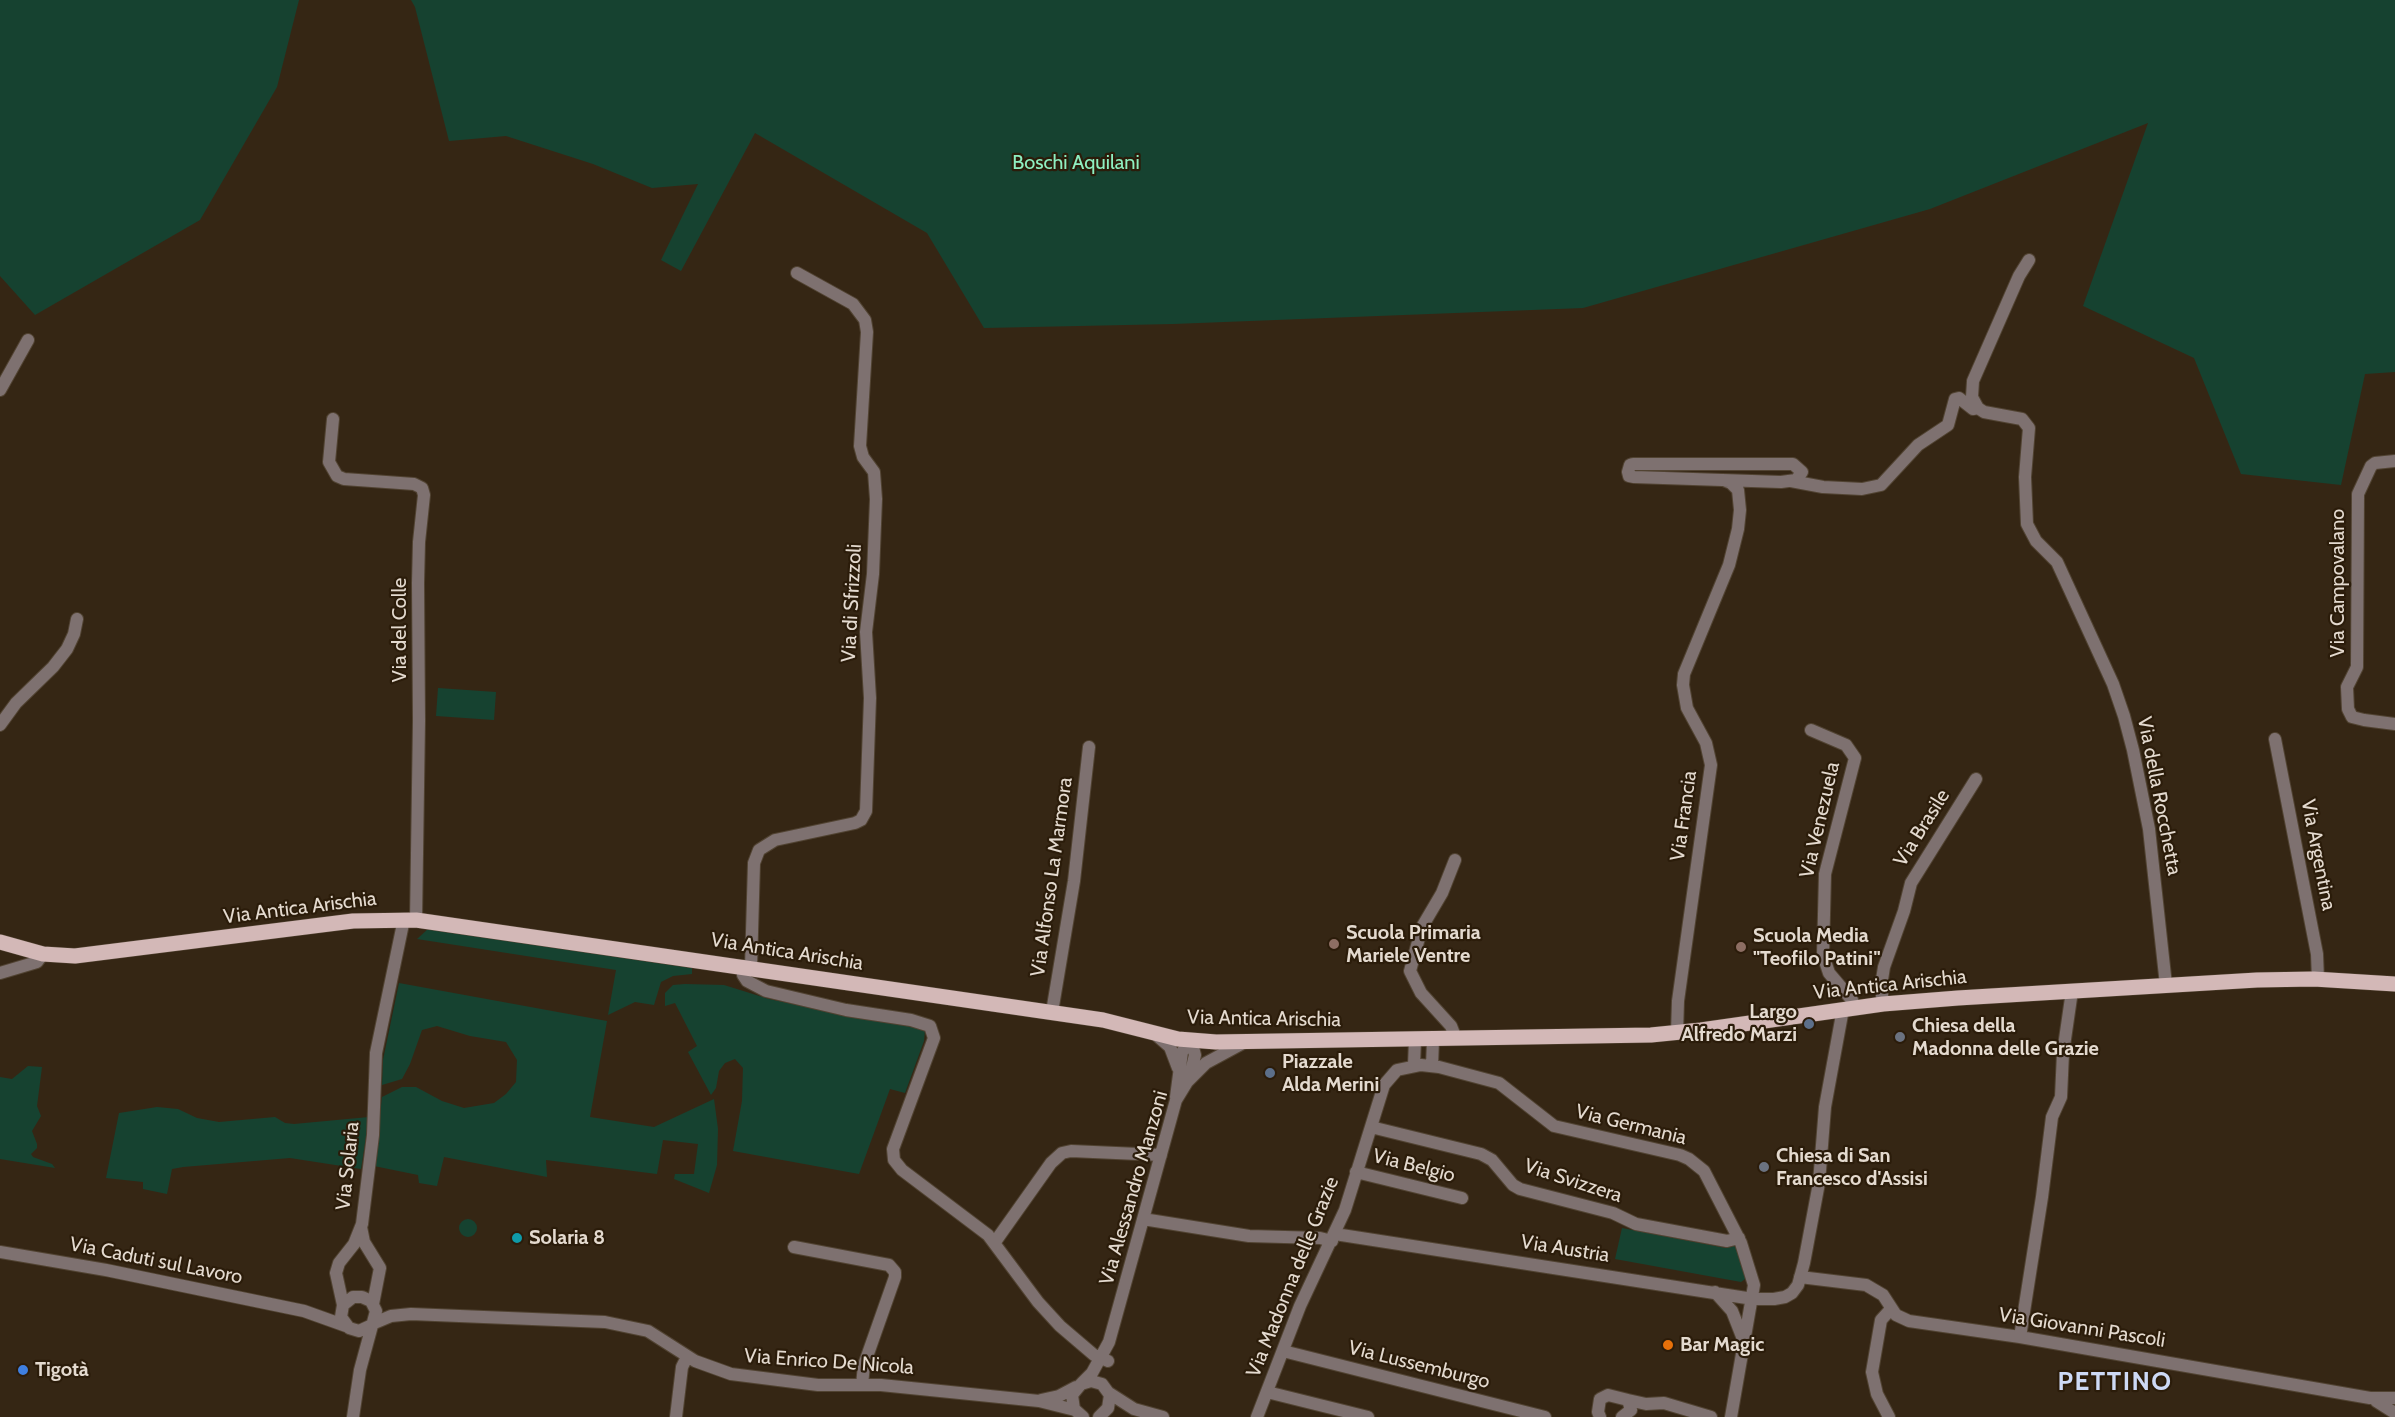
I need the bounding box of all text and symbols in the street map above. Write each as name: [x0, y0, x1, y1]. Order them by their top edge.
park label: Boschi Aquilani: [1012, 151, 1140, 175]
street label: Via Campovalano: [2326, 509, 2350, 657]
street label: Via di Sfrizzoli: [837, 543, 867, 663]
street label: Via del Colle: [388, 578, 412, 682]
street label: Via della Rocchetta: [2132, 715, 2186, 877]
street label: Via Venezuela: [1795, 760, 1845, 880]
street label: Via Francia: [1666, 769, 1702, 863]
street label: Via Alfonso La Marmora: [1026, 776, 1078, 978]
street label: Via Brasile: [1889, 785, 1955, 871]
street label: Via Argentina: [2295, 797, 2341, 913]
street label: Via Antica Arischia: [222, 887, 378, 929]
place label: Scuola Primaria Mariele Ventre: [1346, 921, 1481, 968]
place label: Scuola Media "Teofilo Patini": [1753, 924, 1881, 971]
street label: Via Antica Arischia: [709, 928, 865, 976]
marker: Scuola Primaria Mariele Ventre: [1327, 937, 1341, 951]
marker: Scuola Media "Teofilo Patini": [1734, 940, 1748, 954]
street label: Via Antica Arischia: [1812, 965, 1968, 1005]
place label: Largo Alfredo Marzi: [1681, 1000, 1797, 1047]
street label: Via Antica Arischia: [1187, 1006, 1341, 1032]
place label: Chiesa della Madonna delle Grazie: [1912, 1014, 2099, 1061]
marker: Largo Alfredo Marzi: [1802, 1017, 1816, 1031]
marker: Chiesa della Madonna delle Grazie: [1893, 1030, 1907, 1044]
place label: Piazzale Alda Merini: [1282, 1050, 1379, 1097]
marker: Piazzale Alda Merini: [1263, 1066, 1277, 1080]
street label: Via Alessandro Manzoni: [1095, 1088, 1173, 1288]
street label: Via Germania: [1573, 1100, 1689, 1150]
street label: Via Solaria: [331, 1121, 365, 1211]
street label: Via Belgio: [1370, 1144, 1458, 1188]
place label: Chiesa di San Francesco d'Assisi: [1776, 1144, 1928, 1191]
street label: Via Svizzera: [1521, 1154, 1625, 1208]
marker: Chiesa di San Francesco d'Assisi: [1757, 1160, 1771, 1174]
street label: Via Madonna delle Grazie: [1242, 1173, 1344, 1381]
place label: Solaria 8: [529, 1226, 605, 1250]
street label: Via Austria: [1519, 1230, 1611, 1268]
marker: Solaria 8: [510, 1231, 524, 1245]
street label: Via Caduti sul Lavoro: [68, 1232, 244, 1290]
street label: Via Giovanni Pascoli: [1997, 1303, 2167, 1353]
place label: Bar Magic: [1680, 1333, 1764, 1357]
street label: Via Lussemburgo: [1346, 1336, 1492, 1394]
marker: Bar Magic: [1661, 1338, 1675, 1352]
street label: Via Enrico De Nicola: [743, 1344, 915, 1380]
place label: Tigotà: [35, 1358, 89, 1382]
marker: Tigotà: [16, 1363, 30, 1377]
district label: PETTINO: [2057, 1366, 2173, 1398]

